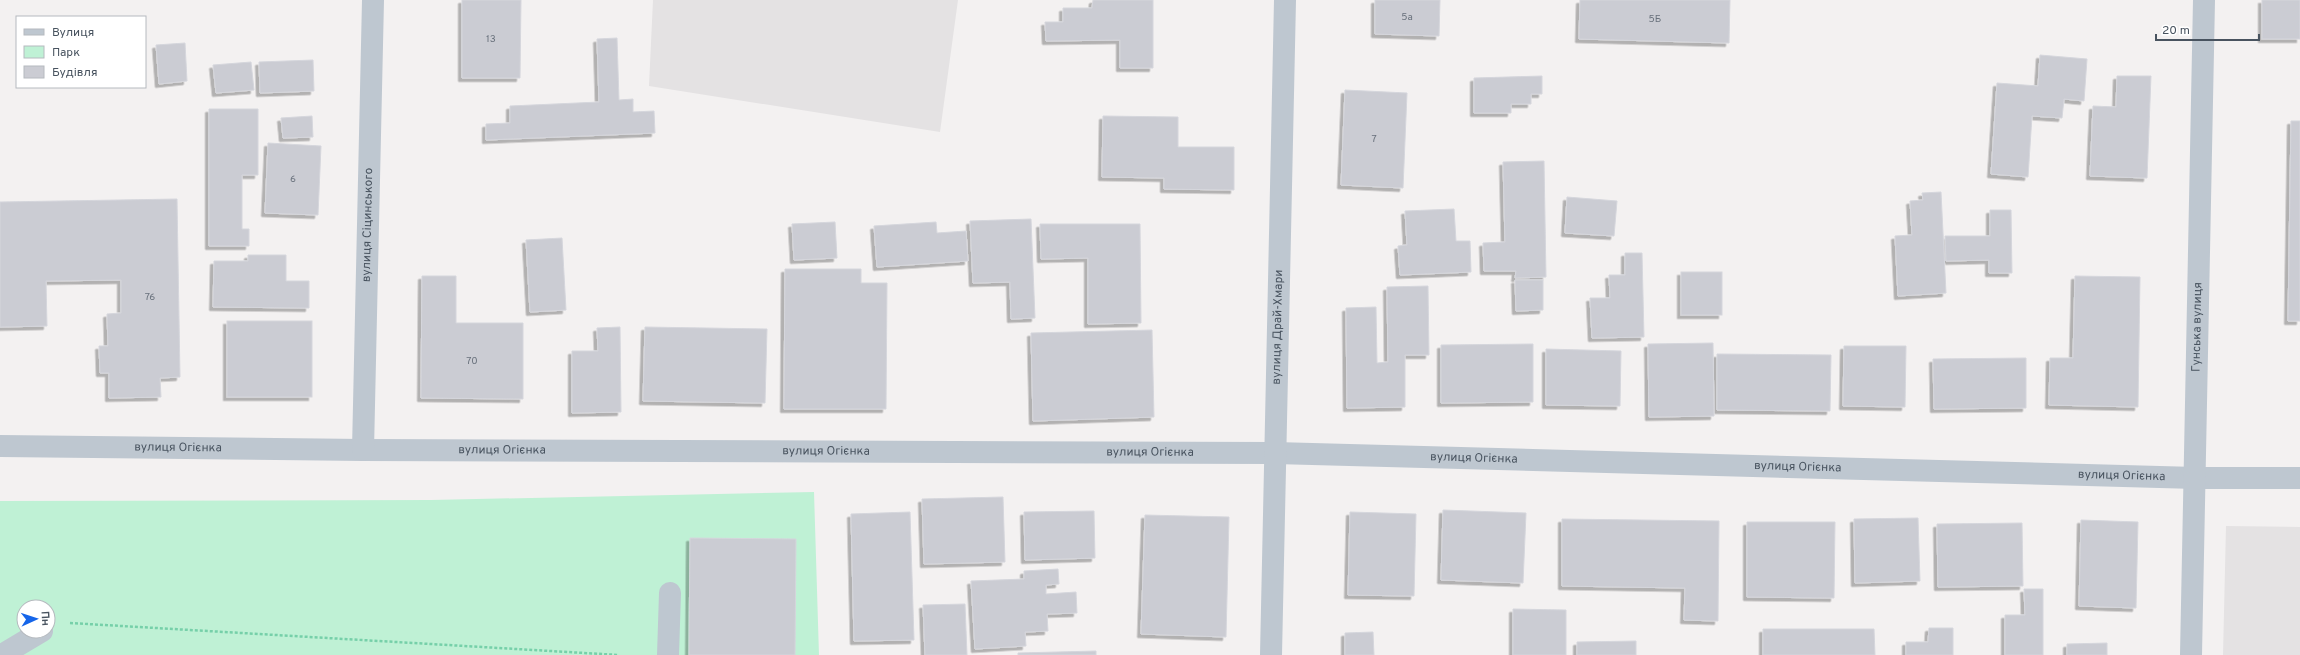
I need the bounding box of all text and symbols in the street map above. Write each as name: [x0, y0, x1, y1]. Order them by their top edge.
house number: 5а: [1401, 11, 1413, 24]
house number: 5Б: [1649, 13, 1661, 26]
legend: [16, 16, 146, 88]
scale bar: [2156, 16, 2259, 42]
text: 20 m: [2162, 23, 2190, 39]
text: Вулиця: [52, 25, 94, 41]
house number: 13: [486, 33, 496, 46]
text: Парк: [52, 45, 80, 61]
text: Будівля: [52, 65, 98, 81]
house number: 7: [1371, 133, 1377, 146]
street label: вулиця Сіцинського: [359, 167, 377, 282]
house number: 6: [290, 173, 296, 186]
street label: вулиця Драй-Хмари: [1269, 269, 1287, 385]
street label: Гунська вулиця: [2189, 282, 2206, 372]
house number: 76: [145, 291, 155, 304]
house number: 70: [466, 355, 478, 368]
street label: вулиця Огієнка: [134, 439, 222, 456]
street label: вулиця Огієнка: [458, 442, 546, 459]
street label: вулиця Огієнка: [782, 443, 870, 460]
street label: вулиця Огієнка: [1106, 444, 1194, 461]
street label: вулиця Огієнка: [1430, 449, 1518, 468]
street label: вулиця Огієнка: [1754, 458, 1842, 476]
street label: вулиця Огієнка: [2078, 467, 2166, 485]
north arrow: [16, 599, 56, 639]
text: Пн: [38, 611, 52, 626]

